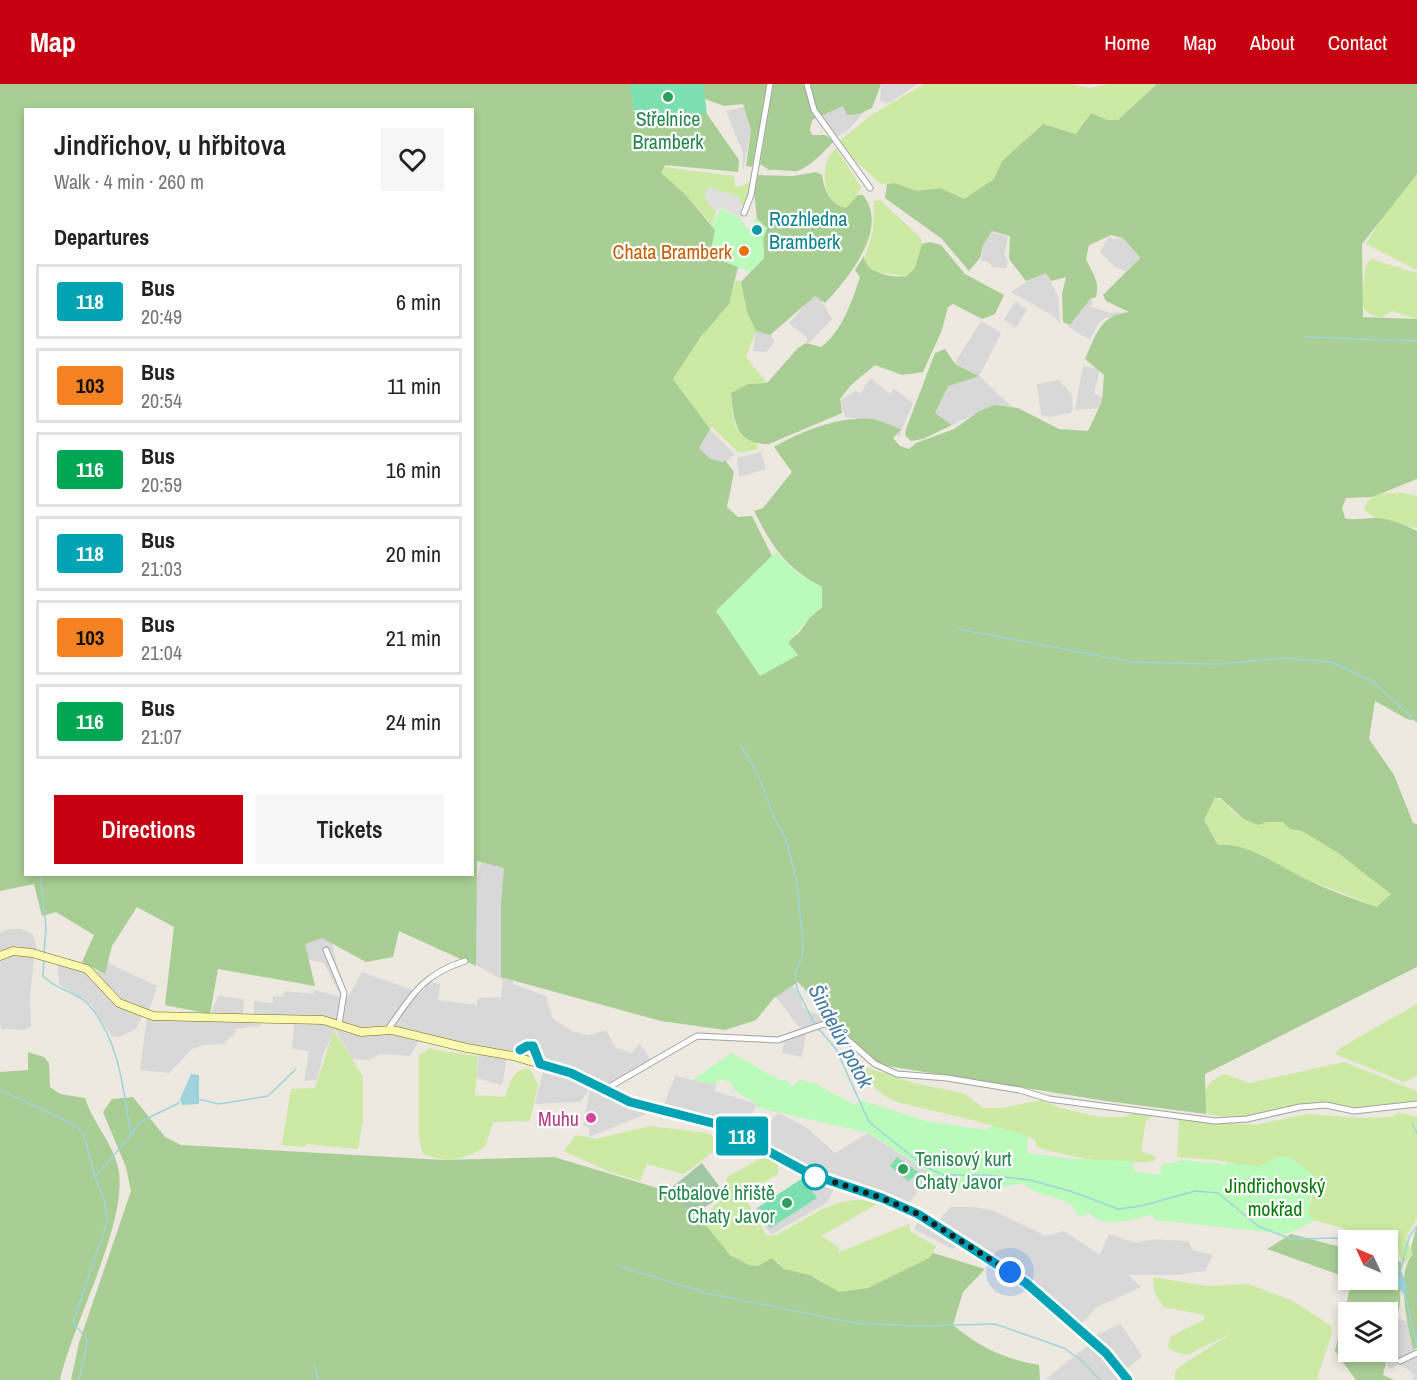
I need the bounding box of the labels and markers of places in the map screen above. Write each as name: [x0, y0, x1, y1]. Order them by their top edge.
marker: Střelnice Bramberk: [661, 90, 675, 104]
place label: Střelnice Bramberk: [632, 105, 704, 155]
place label: Rozhledna Bramberk: [769, 205, 847, 255]
marker: Rozhledna Bramberk: [750, 223, 764, 237]
place label: Chata Bramberk: [613, 238, 733, 265]
marker: Chata Bramberk: [737, 244, 751, 258]
place label: Muhu: [538, 1105, 579, 1132]
marker: Muhu: [584, 1111, 598, 1125]
place label: Tenisový kurt Chaty Javor: [915, 1145, 1012, 1195]
marker: Tenisový kurt Chaty Javor: [896, 1162, 910, 1176]
unlabelled marker: [802, 1164, 828, 1190]
place label: Fotbalové hřiště Chaty Javor: [658, 1179, 776, 1229]
marker: Fotbalové hřiště Chaty Javor: [780, 1196, 794, 1210]

